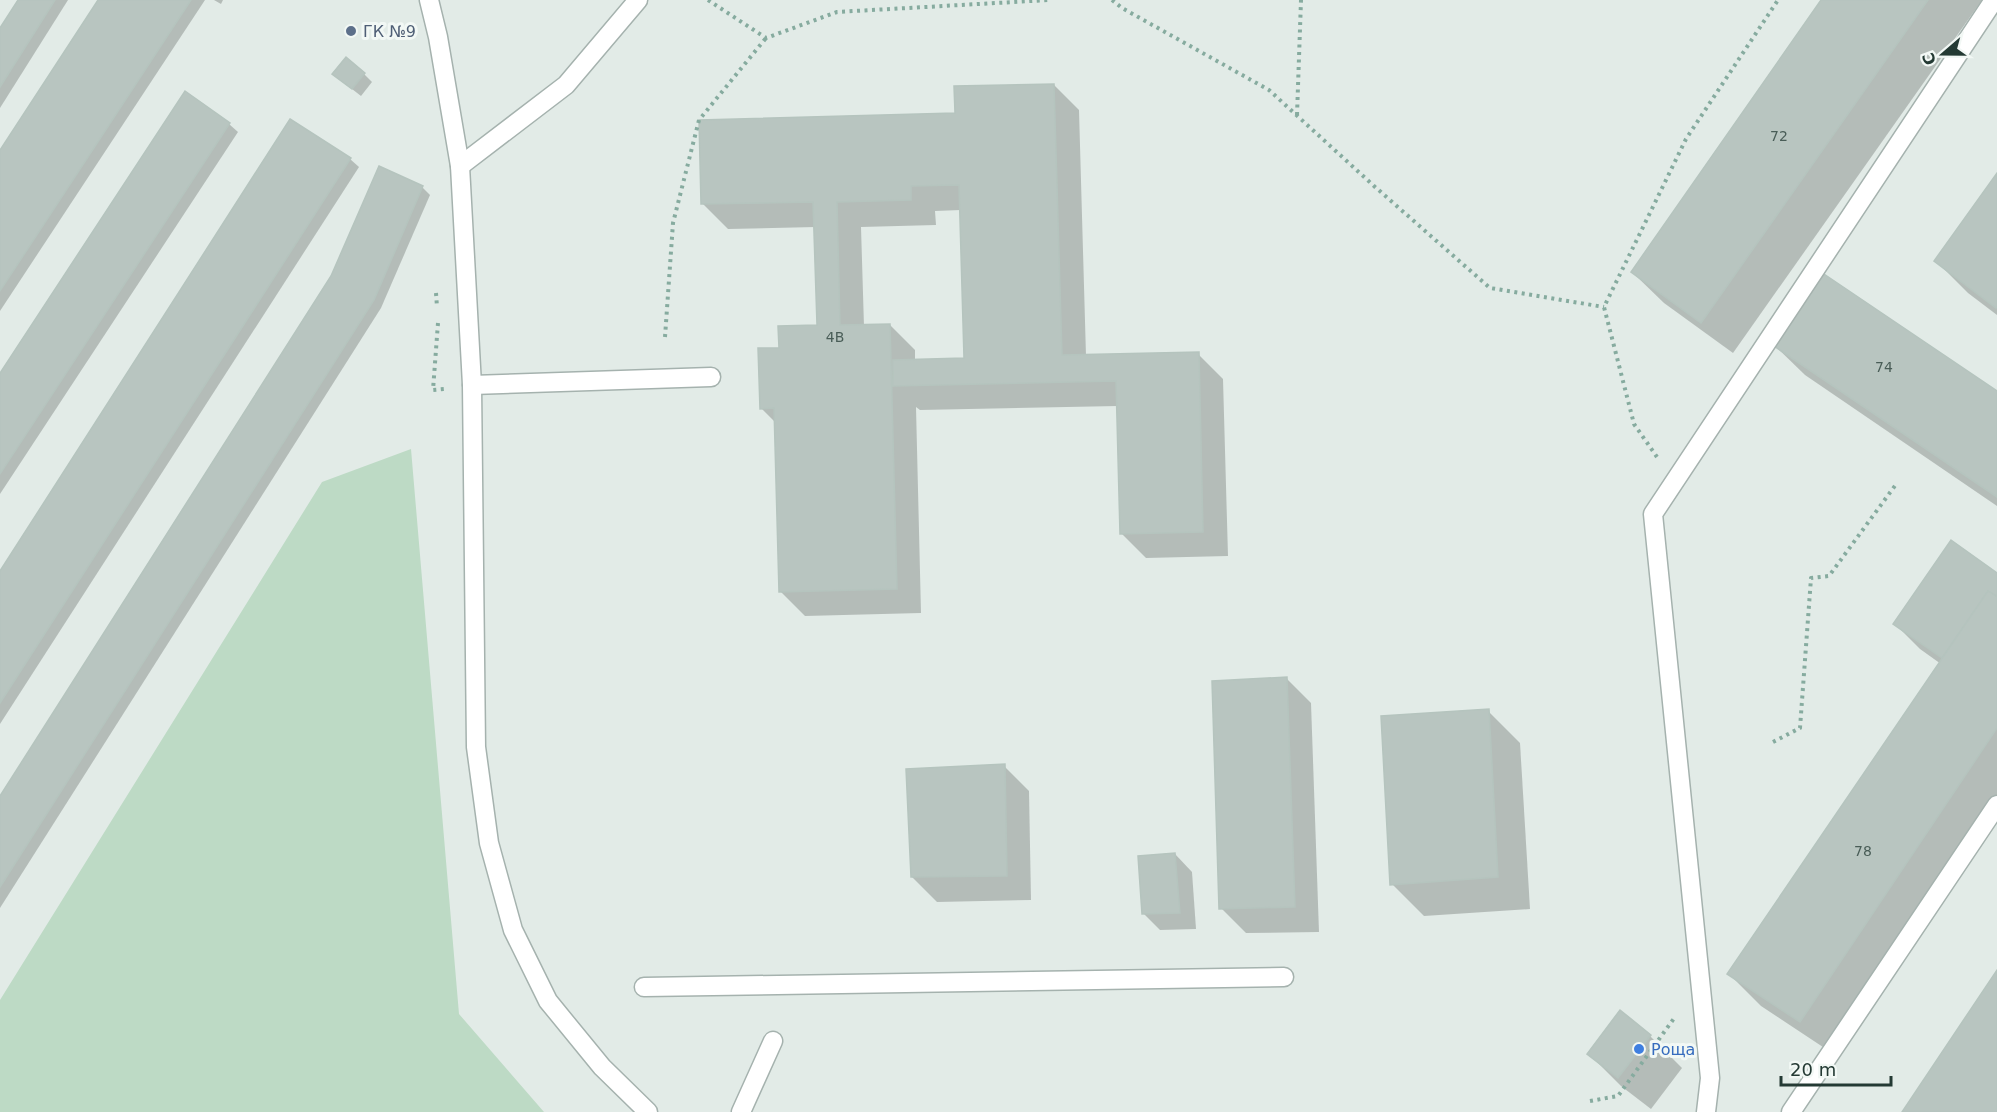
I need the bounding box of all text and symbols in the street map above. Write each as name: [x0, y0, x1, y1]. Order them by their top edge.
place label: ГК №9: [363, 22, 416, 41]
marker: ГК №9: [344, 24, 358, 38]
north arrow: [1913, 24, 1973, 84]
text: С: [1918, 50, 1940, 68]
house number: 72: [1770, 128, 1788, 144]
house number: 4В: [826, 329, 844, 345]
house number: 74: [1875, 359, 1893, 375]
house number: 78: [1854, 843, 1872, 859]
place label: Роща: [1651, 1040, 1695, 1059]
marker: Роща: [1632, 1042, 1646, 1056]
scale bar: [1781, 1049, 1890, 1087]
text: 20 m: [1790, 1059, 1836, 1080]

